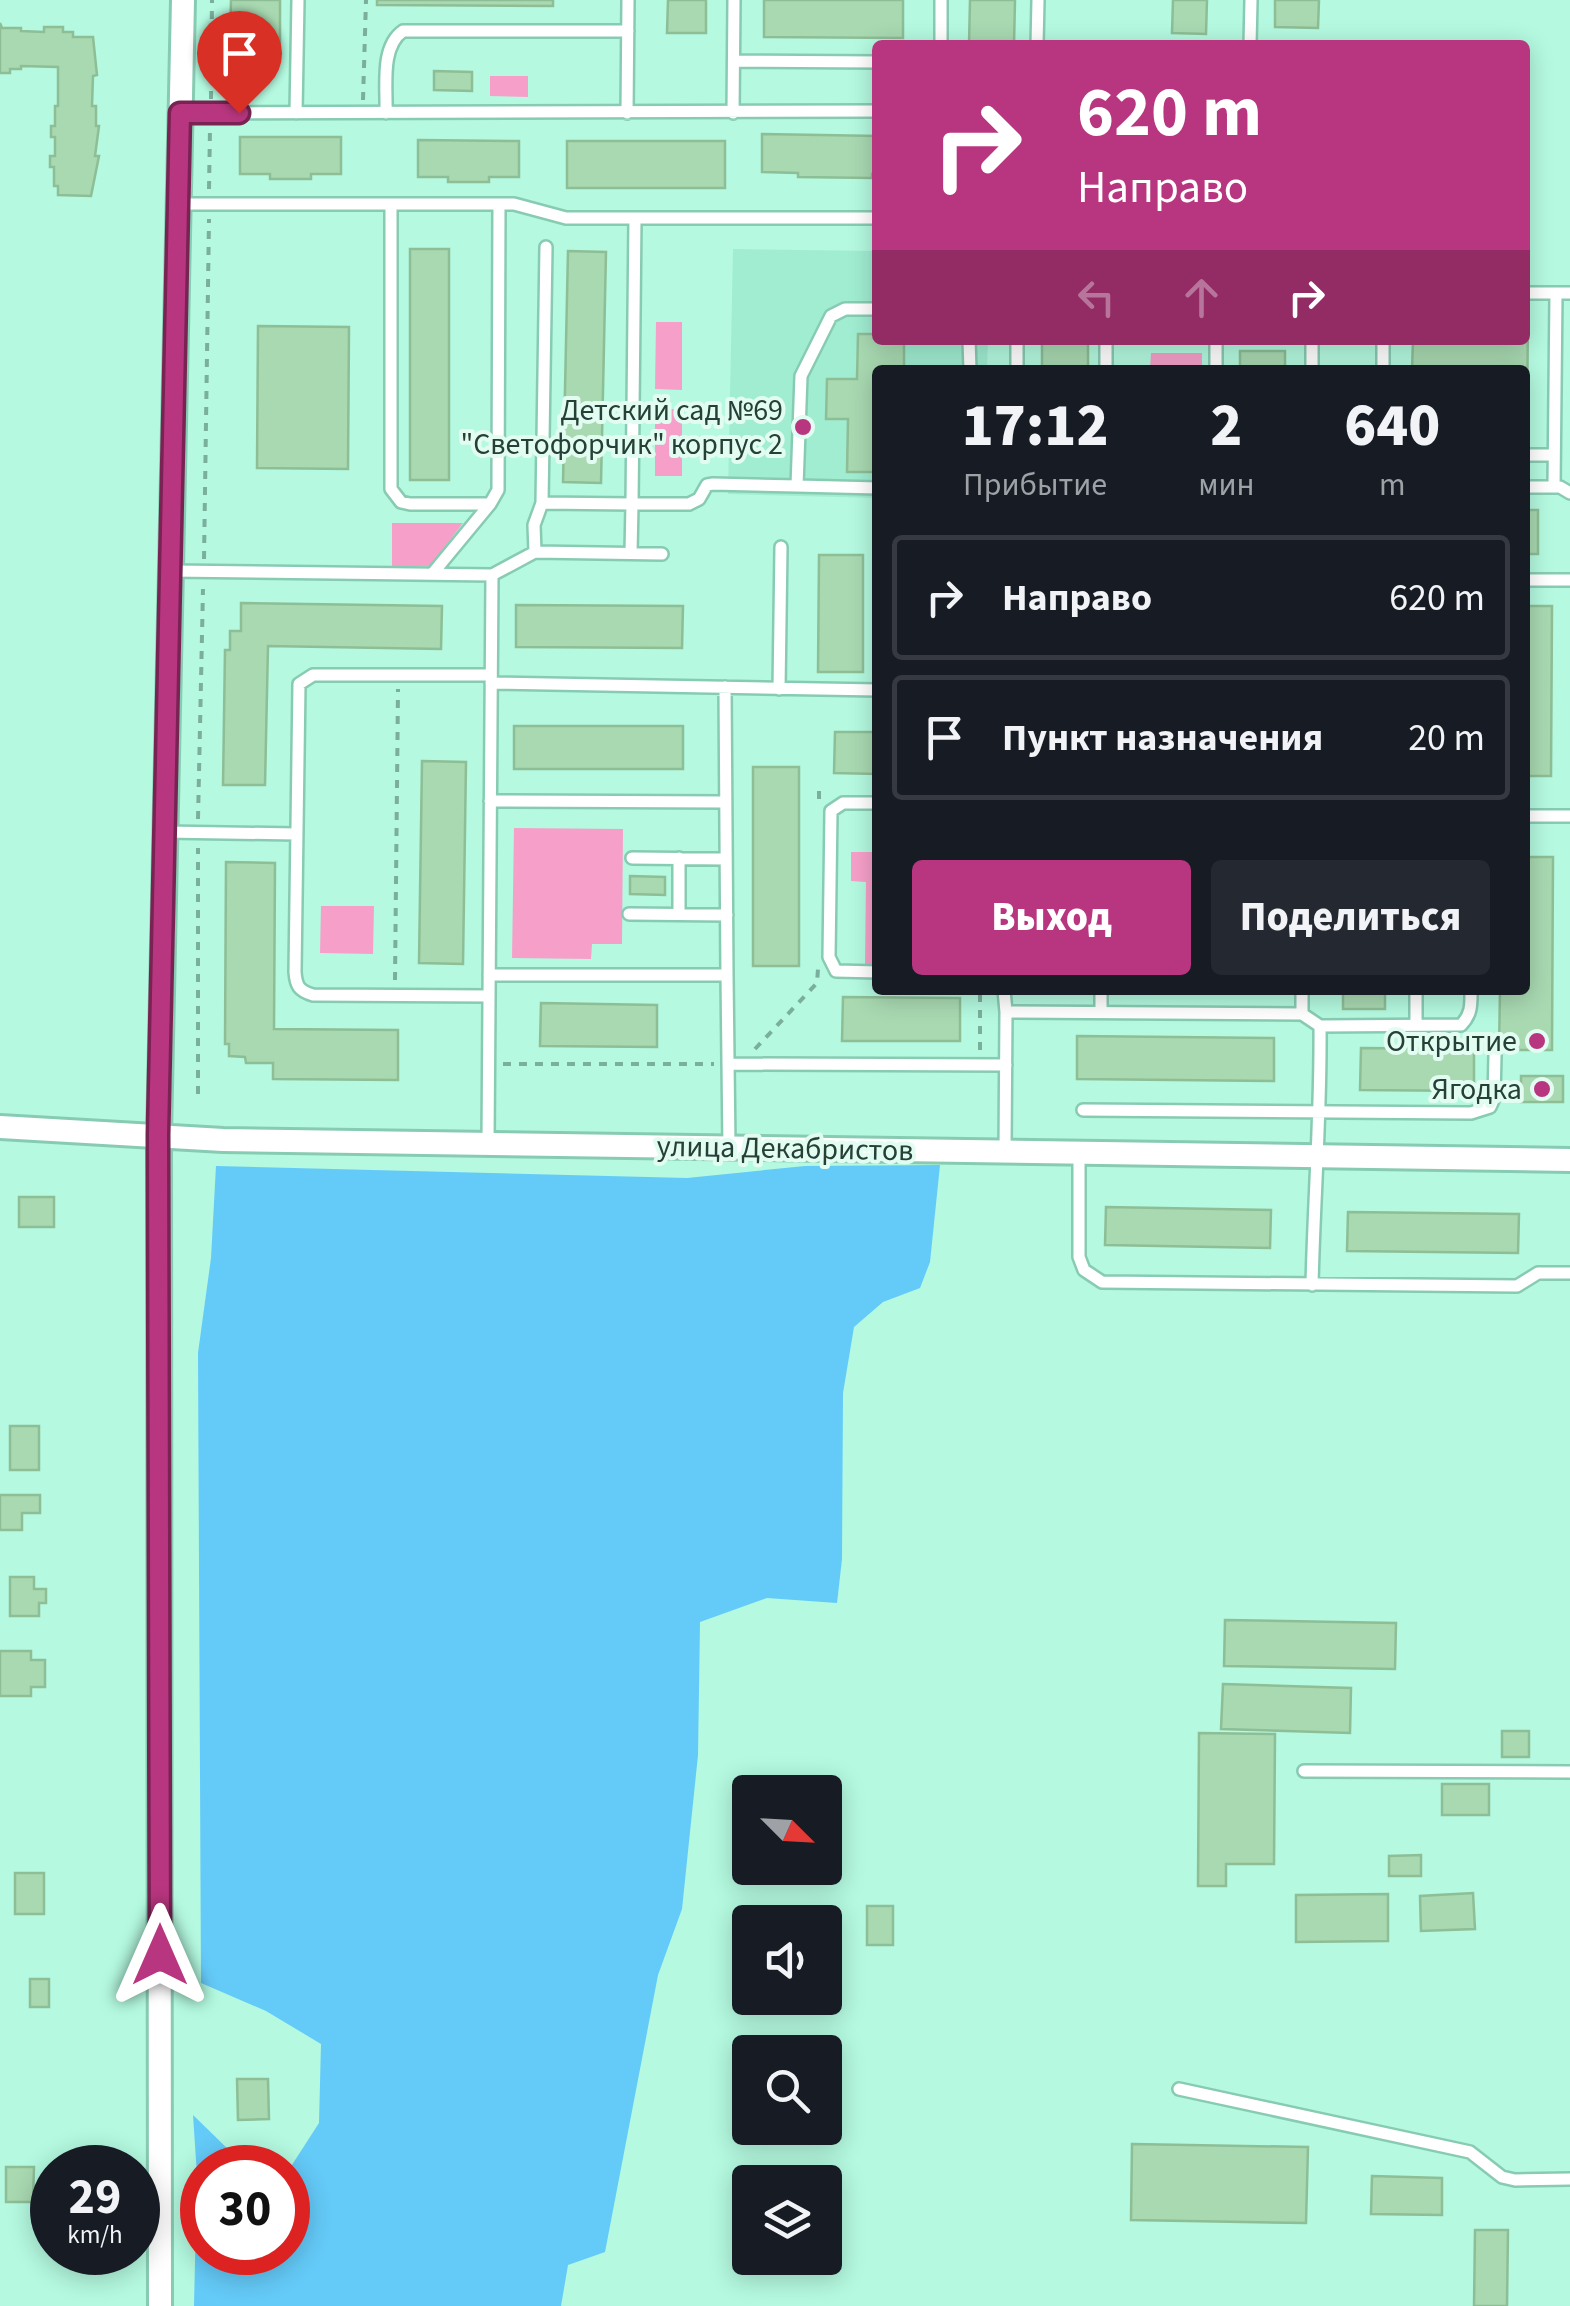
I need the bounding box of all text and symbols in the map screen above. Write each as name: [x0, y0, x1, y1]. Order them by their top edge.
pin: [197, 11, 282, 114]
icon: arrive: [212, 26, 267, 81]
text: 620 m: [1077, 63, 1262, 163]
icon: right: [912, 80, 1042, 210]
text: Направо: [1077, 156, 1248, 220]
icon: left: [1069, 270, 1124, 325]
icon: ahead: [1174, 270, 1229, 325]
icon: right: [1279, 270, 1334, 325]
text: 17:12: [962, 384, 1108, 469]
text: 2: [1210, 384, 1242, 469]
text: 640: [1344, 384, 1440, 469]
place label: Детский сад №69 "Светофорчик" корпус 2: [460, 389, 783, 466]
marker: Детский сад №69 "Светофорчик" корпус 2: [792, 416, 814, 438]
text: Прибытие: [963, 462, 1107, 508]
text: мин: [1198, 462, 1254, 508]
text: m: [1379, 462, 1405, 508]
icon: right: [917, 570, 972, 625]
text: Направо: [1002, 571, 1152, 625]
text: 620 m: [1389, 571, 1485, 625]
icon: arrive: [917, 710, 972, 765]
text: Пункт назначения: [1002, 711, 1323, 765]
text: 20 m: [1408, 711, 1485, 765]
button: Выход: [912, 860, 1191, 975]
button: Поделиться: [1211, 860, 1490, 975]
place label: Открытие: [1386, 1020, 1517, 1063]
marker: Открытие: [1526, 1030, 1548, 1052]
place label: Ягодка: [1432, 1068, 1522, 1111]
marker: Ягодка: [1531, 1078, 1553, 1100]
street label: улица Декабристов: [656, 1125, 914, 1172]
north arrow: [732, 1775, 842, 1885]
map controls: [732, 1775, 842, 2275]
position arrow: [108, 1903, 212, 2007]
button: sound: [732, 1905, 842, 2015]
button: search: [732, 2035, 842, 2145]
speed limit sign: 30: [180, 2145, 310, 2275]
text: 29: [69, 2162, 121, 2233]
button: layers: [732, 2165, 842, 2275]
text: km/h: [67, 2217, 123, 2253]

